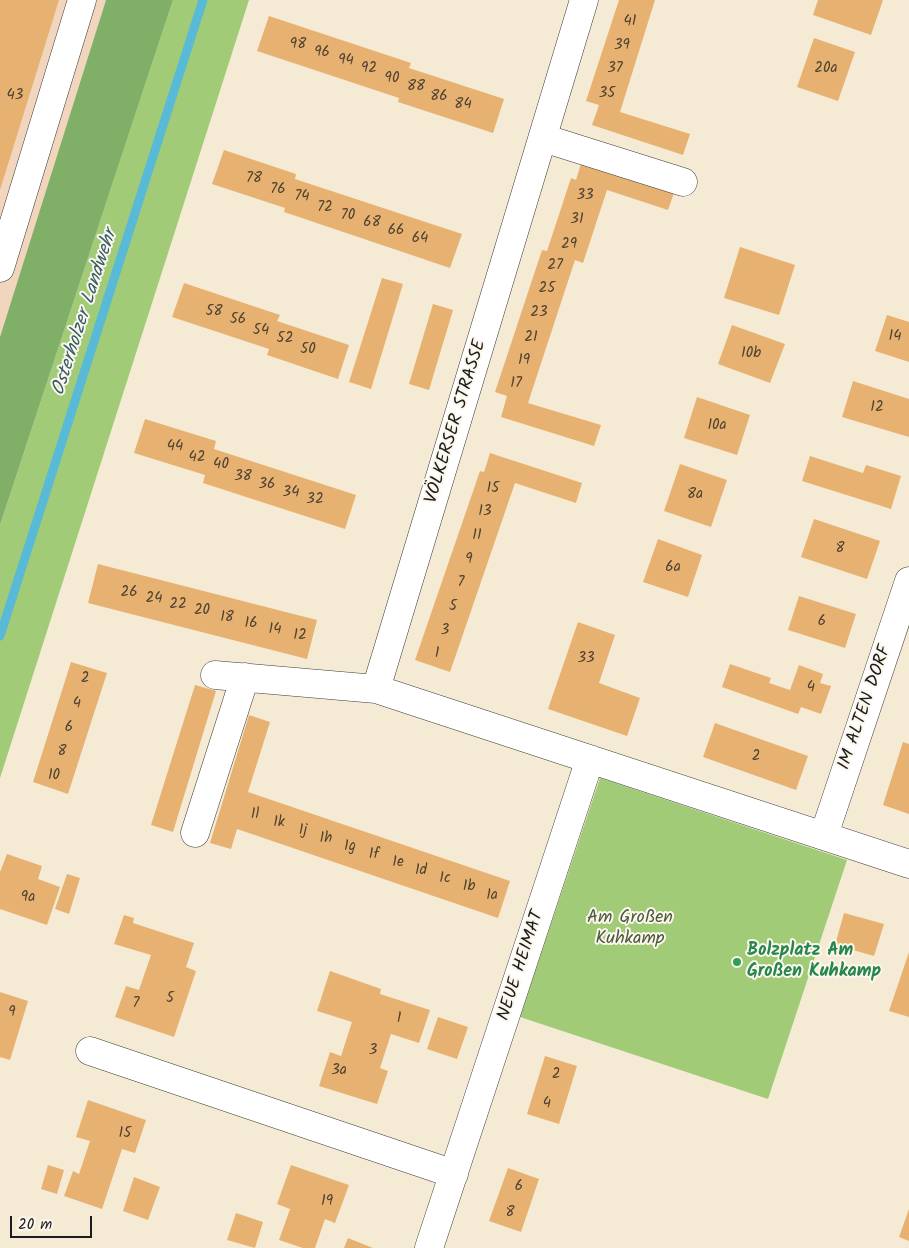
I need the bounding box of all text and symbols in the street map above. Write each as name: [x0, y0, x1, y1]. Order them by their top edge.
house number: 41: [624, 13, 636, 31]
house number: 98: [290, 36, 306, 54]
house number: 39: [614, 37, 630, 55]
house number: 96: [314, 44, 330, 62]
house number: 94: [338, 52, 354, 70]
house number: 92: [361, 60, 377, 78]
house number: 37: [607, 60, 623, 78]
house number: 20a: [814, 60, 838, 78]
house number: 90: [385, 70, 399, 88]
house number: 88: [407, 78, 425, 96]
house number: 35: [599, 85, 615, 103]
house number: 43: [7, 87, 23, 105]
house number: 86: [430, 88, 448, 106]
house number: 84: [454, 96, 472, 114]
house number: 78: [246, 170, 262, 188]
house number: 76: [270, 181, 286, 199]
house number: 33: [576, 187, 594, 205]
house number: 74: [294, 188, 310, 206]
house number: 72: [317, 199, 333, 217]
house number: 70: [341, 207, 355, 225]
house number: 31: [570, 211, 584, 229]
house number: 68: [363, 214, 381, 232]
house number: 66: [388, 222, 404, 240]
water label: Osterholzer Landwehr: [48, 227, 124, 399]
house number: 64: [412, 230, 428, 248]
house number: 29: [561, 236, 577, 254]
house number: 27: [547, 257, 563, 275]
house number: 25: [539, 280, 555, 298]
house number: 58: [205, 303, 223, 321]
house number: 23: [530, 304, 548, 322]
house number: 56: [230, 311, 246, 329]
house number: 54: [253, 322, 269, 340]
house number: 14: [889, 328, 901, 346]
house number: 21: [524, 329, 538, 347]
house number: 52: [277, 330, 293, 348]
street label: VÖLKERSER STRASSE: [422, 337, 492, 507]
house number: 50: [300, 341, 316, 359]
house number: 10b: [741, 345, 761, 363]
house number: 19: [518, 352, 530, 370]
house number: 17: [510, 375, 522, 393]
house number: 12: [870, 399, 884, 417]
house number: 10a: [707, 417, 727, 435]
house number: 44: [167, 438, 183, 456]
house number: 42: [189, 449, 205, 467]
house number: 40: [213, 456, 229, 474]
house number: 38: [234, 468, 252, 486]
house number: 36: [259, 476, 275, 494]
house number: 15: [487, 480, 499, 498]
house number: 34: [283, 484, 299, 502]
house number: 8a: [687, 486, 703, 504]
house number: 32: [306, 491, 324, 509]
house number: 13: [478, 503, 492, 521]
house number: 11: [472, 527, 482, 545]
house number: 8: [835, 540, 845, 558]
house number: 9: [465, 551, 473, 569]
house number: 6a: [665, 559, 681, 577]
house number: 7: [458, 574, 464, 592]
house number: 26: [120, 584, 138, 602]
house number: 24: [146, 590, 162, 608]
house number: 22: [169, 596, 187, 614]
house number: 5: [449, 598, 457, 616]
house number: 20: [194, 602, 210, 620]
house number: 18: [220, 609, 234, 627]
house number: 6: [818, 613, 826, 631]
house number: 16: [244, 615, 258, 633]
house number: 14: [269, 621, 281, 639]
house number: 3: [441, 622, 449, 640]
house number: 12: [293, 627, 307, 645]
street label: IM ALTEN DORF: [835, 643, 897, 773]
house number: 1: [435, 645, 439, 663]
house number: 33: [577, 650, 595, 668]
house number: 2: [81, 670, 89, 688]
house number: 4: [807, 679, 815, 697]
house number: 4: [73, 695, 81, 713]
house number: 6: [65, 719, 73, 737]
house number: 8: [57, 743, 67, 761]
house number: 2: [752, 748, 760, 766]
house number: 10: [48, 767, 60, 785]
house number: 1l: [251, 806, 259, 824]
house number: 1k: [273, 814, 285, 832]
house number: 1j: [299, 822, 307, 840]
house number: 1h: [320, 830, 332, 848]
house number: 1g: [344, 838, 356, 856]
house number: 1f: [369, 846, 379, 864]
house number: 1e: [392, 854, 404, 872]
house number: 1d: [415, 862, 427, 880]
house number: 1c: [439, 870, 451, 888]
house number: 1b: [463, 878, 475, 896]
house number: 1a: [486, 887, 498, 905]
house number: 9a: [21, 889, 35, 907]
street label: NEUE HEIMAT: [494, 908, 550, 1024]
park label: Am Großen Kuhkamp: [587, 908, 673, 951]
place label: Bolzplatz Am Großen Kuhkamp: [747, 941, 881, 984]
marker: Bolzplatz Am Großen Kuhkamp: [731, 956, 743, 968]
house number: 5: [166, 990, 174, 1008]
house number: 7: [133, 995, 139, 1013]
house number: 9: [8, 1004, 16, 1022]
house number: 1: [397, 1010, 401, 1028]
house number: 3: [369, 1042, 377, 1060]
house number: 3a: [331, 1062, 347, 1080]
house number: 2: [552, 1066, 560, 1084]
house number: 4: [543, 1095, 551, 1113]
house number: 15: [119, 1125, 131, 1143]
house number: 6: [515, 1178, 523, 1196]
house number: 19: [321, 1193, 333, 1211]
house number: 8: [505, 1204, 515, 1222]
scale bar: [12, 1206, 95, 1238]
text: 20 m: [18, 1213, 52, 1237]

